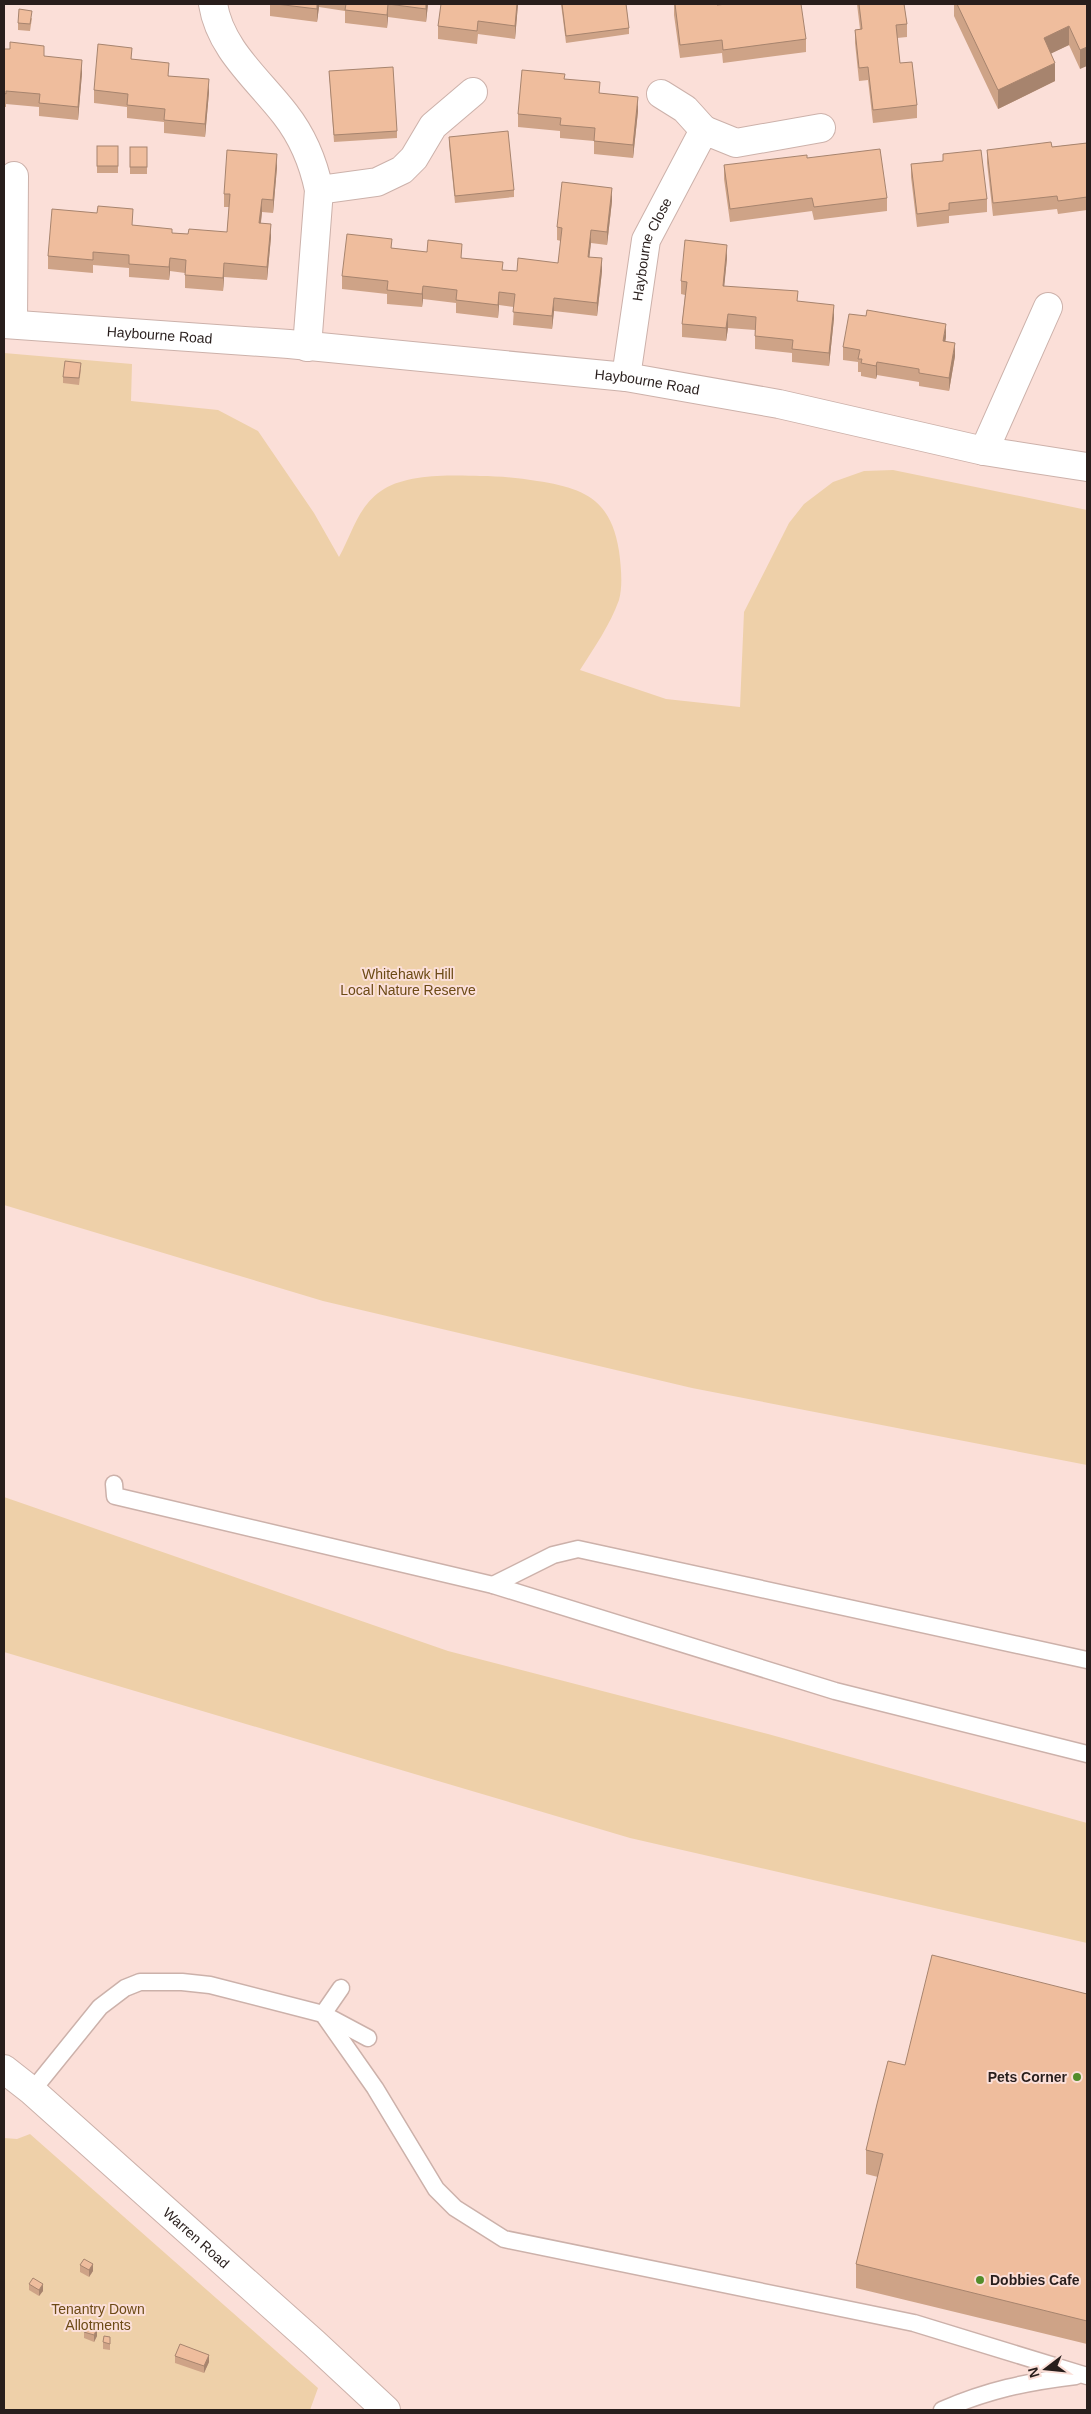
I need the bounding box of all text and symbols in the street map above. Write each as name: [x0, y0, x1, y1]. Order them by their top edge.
street label: Haybourne Close: [629, 195, 675, 302]
street label: Haybourne Road: [106, 323, 213, 347]
street label: Haybourne Road: [594, 366, 701, 398]
park label: Whitehawk Hill Local Nature Reserve: [340, 966, 476, 998]
place label: Pets Corner: [988, 2069, 1068, 2085]
marker: Pets Corner: [1071, 2071, 1083, 2083]
street label: Warren Road: [160, 2204, 233, 2271]
place label: Dobbies Cafe: [990, 2272, 1080, 2288]
marker: Dobbies Cafe: [974, 2274, 986, 2286]
park label: Tenantry Down Allotments: [51, 2301, 145, 2333]
north arrow: [1021, 2344, 1071, 2394]
text: N: [1024, 2366, 1043, 2380]

